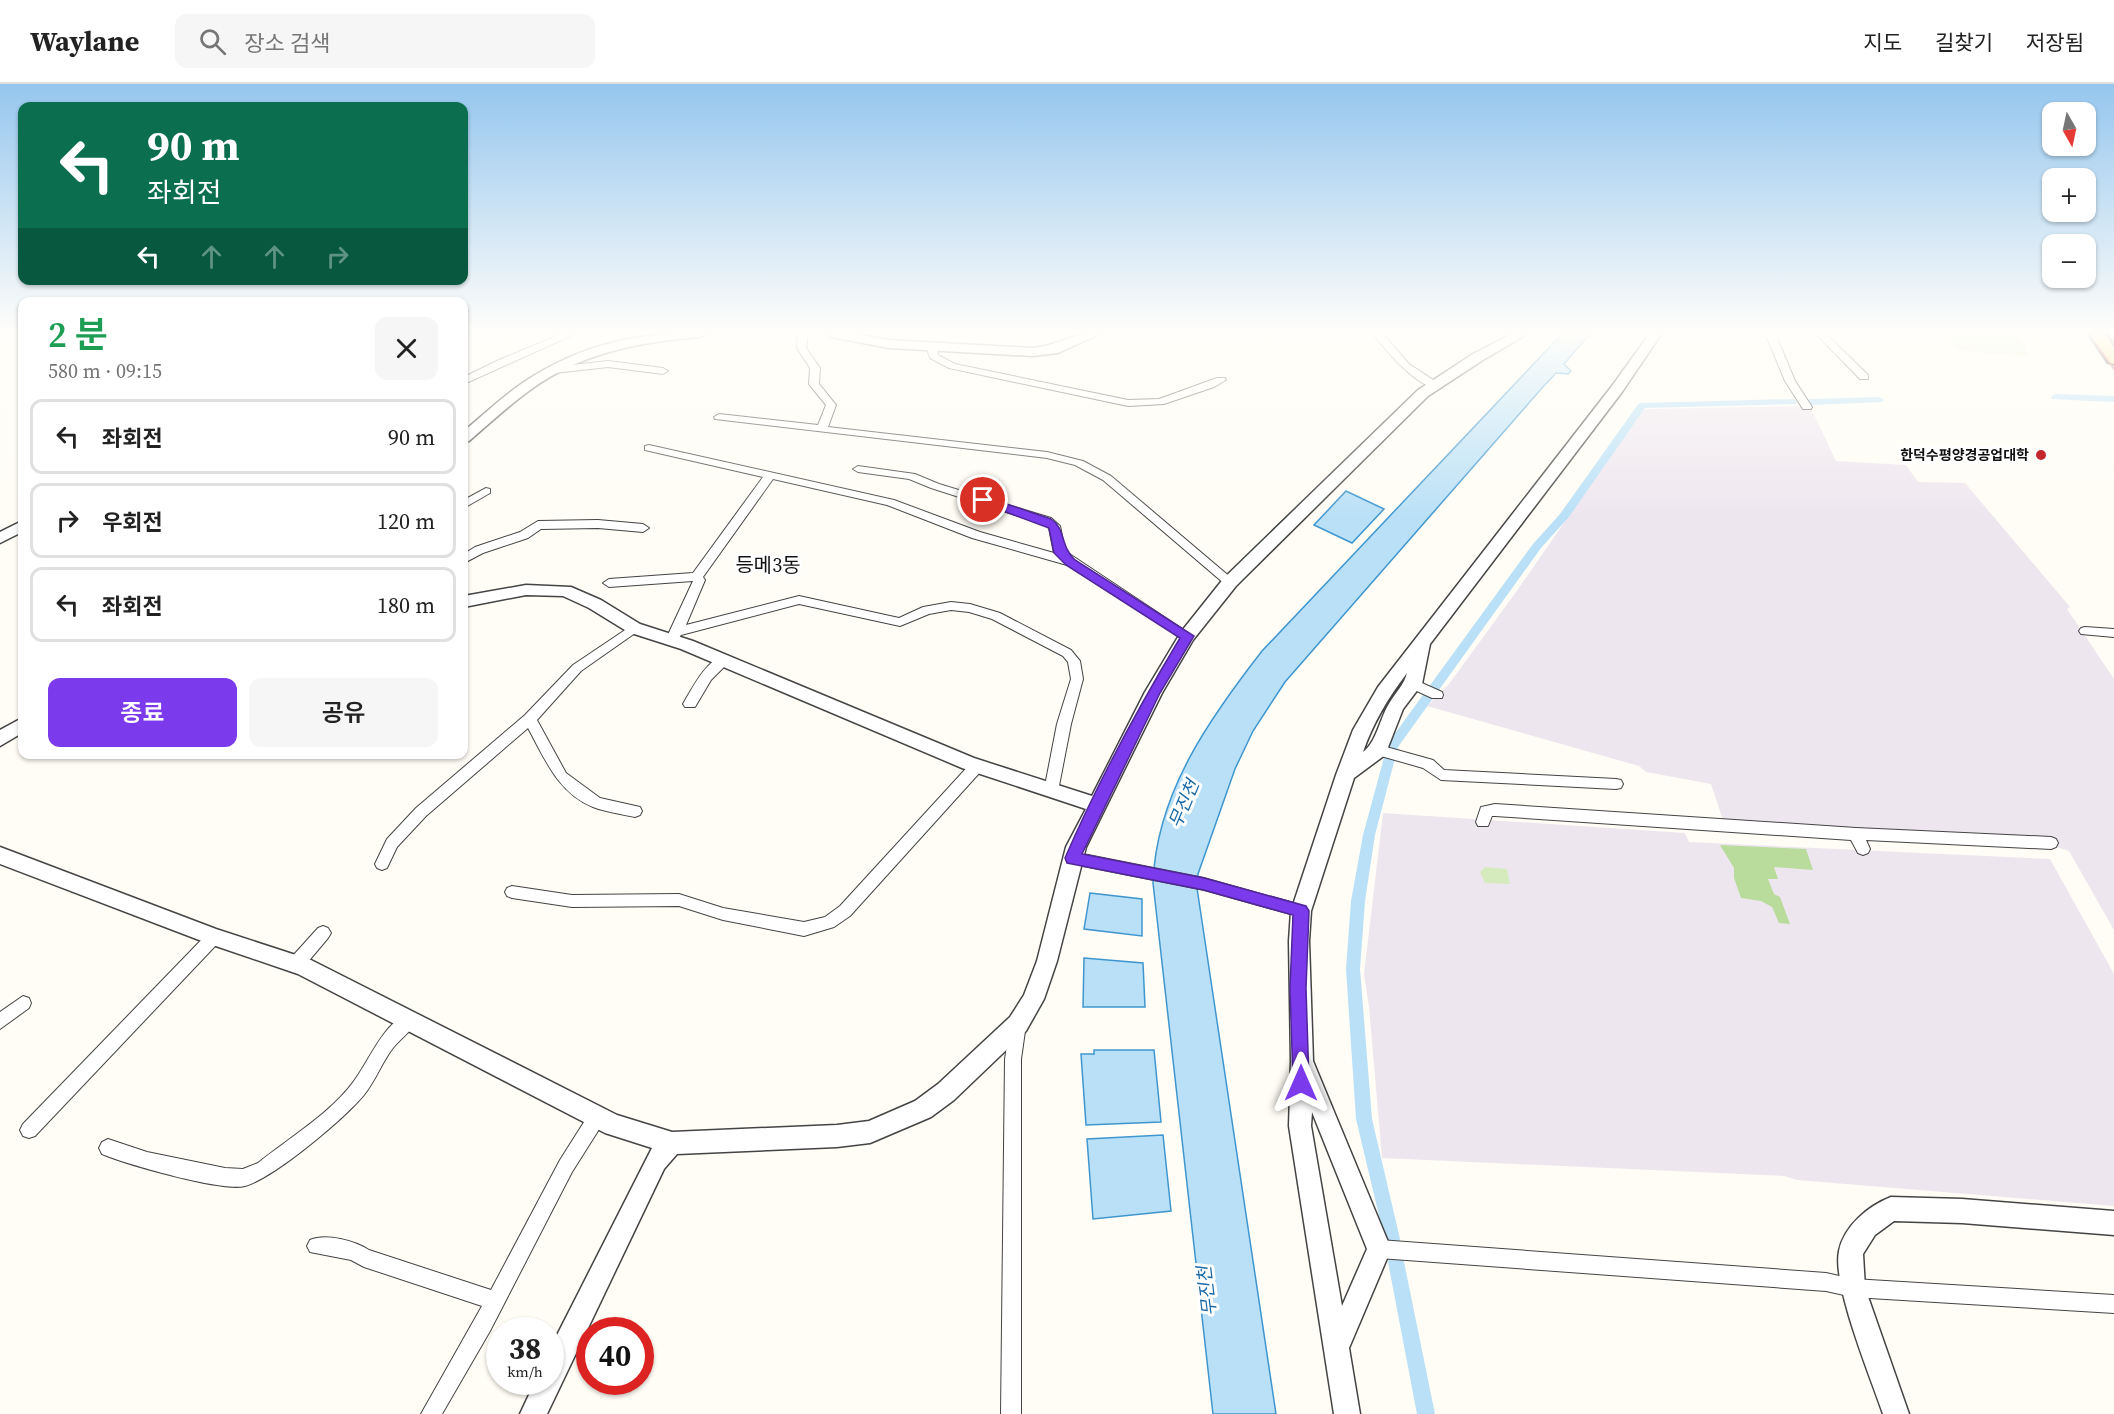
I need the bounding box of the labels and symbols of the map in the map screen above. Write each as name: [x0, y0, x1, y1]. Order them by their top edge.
north arrow: [2042, 102, 2096, 156]
place label: 한덕수평양경공업대학: [1900, 445, 2029, 465]
marker: 한덕수평양경공업대학: [2034, 448, 2048, 462]
pin: [957, 474, 1008, 525]
district label: 등메3동: [735, 551, 801, 579]
water label: 무진천: [1162, 774, 1206, 832]
position arrow: [1269, 1051, 1333, 1115]
water label: 무진천: [1191, 1262, 1222, 1317]
speed limit sign: 40: [576, 1317, 654, 1395]

